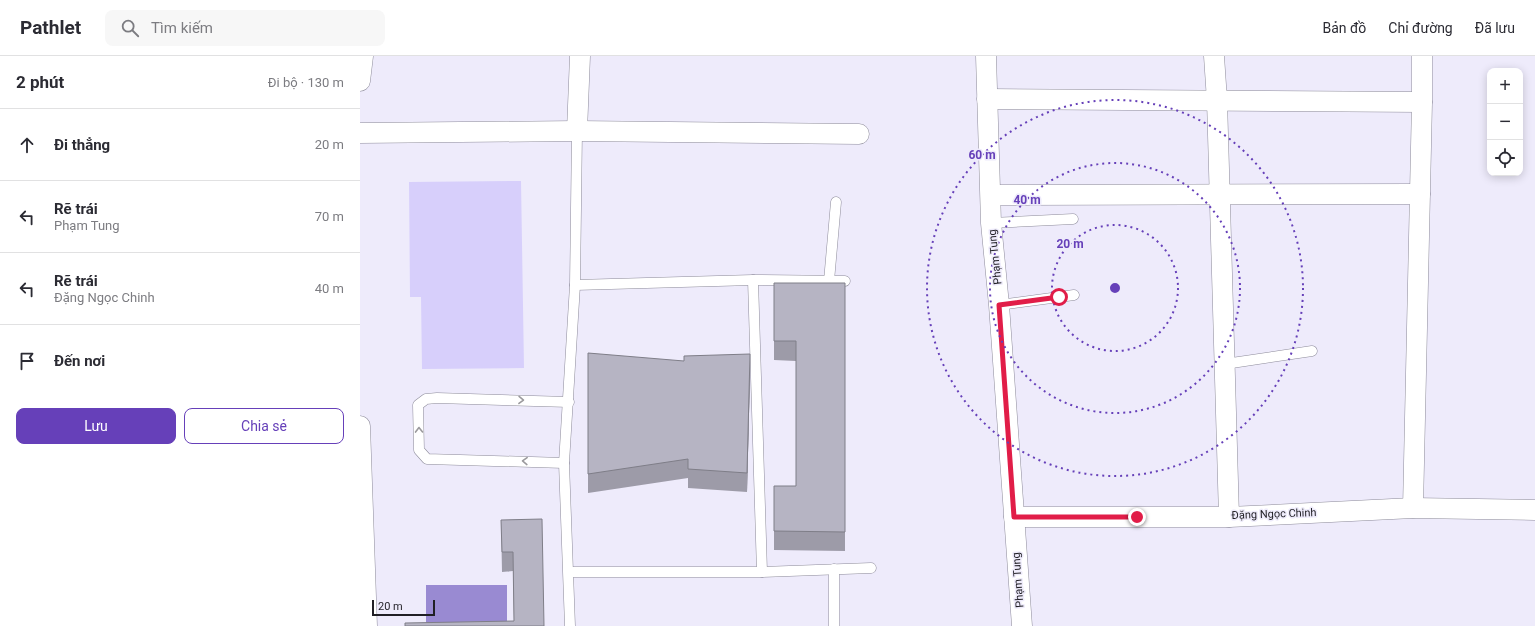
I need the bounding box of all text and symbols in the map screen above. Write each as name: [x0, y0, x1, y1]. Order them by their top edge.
search box: [105, 10, 385, 46]
text: Pathlet: [20, 16, 81, 39]
icon: search: [119, 17, 141, 39]
text: Tìm kiếm: [151, 19, 213, 37]
text: Bản đồ: [1322, 20, 1366, 36]
text: Chỉ đường: [1388, 20, 1453, 36]
text: Đã lưu: [1475, 20, 1515, 36]
map controls: [1487, 68, 1523, 176]
button: +: [1487, 68, 1523, 104]
text: 2 phút: [16, 72, 64, 92]
text: Đi bộ · 130 m: [268, 75, 344, 90]
button: −: [1487, 104, 1523, 140]
icon: ahead: [16, 134, 38, 156]
text: Đi thẳng: [54, 136, 110, 154]
text: 20 m: [315, 137, 344, 152]
button: locate: [1487, 140, 1523, 176]
text: 60 m: [968, 148, 996, 162]
text: 40 m: [1013, 193, 1041, 207]
text: Rẽ trái: [54, 200, 98, 218]
icon: left: [16, 206, 38, 228]
text: 70 m: [315, 209, 344, 224]
text: Phạm Tung: [54, 218, 120, 233]
street label: Phạm Tung: [986, 229, 1004, 285]
text: 20 m: [1056, 237, 1084, 251]
text: Rẽ trái: [54, 272, 98, 290]
icon: left: [16, 278, 38, 300]
text: 40 m: [315, 281, 344, 296]
centre of rings: [1108, 281, 1122, 295]
route start: [1050, 288, 1068, 306]
text: Đặng Ngọc Chinh: [54, 290, 155, 305]
icon: arrive: [16, 350, 38, 372]
text: Đến nơi: [54, 352, 105, 370]
one-way arrow: [518, 396, 524, 404]
button: Lưu: [16, 408, 176, 444]
button: Chia sẻ: [184, 408, 344, 444]
one-way arrow: [415, 427, 423, 433]
one-way arrow: [522, 457, 528, 466]
street label: Đặng Ngọc Chinh: [1231, 506, 1317, 522]
route end: [1128, 508, 1146, 526]
street label: Phạm Tung: [1010, 552, 1026, 608]
scale bar: [372, 598, 435, 617]
text: 20 m: [378, 600, 403, 613]

